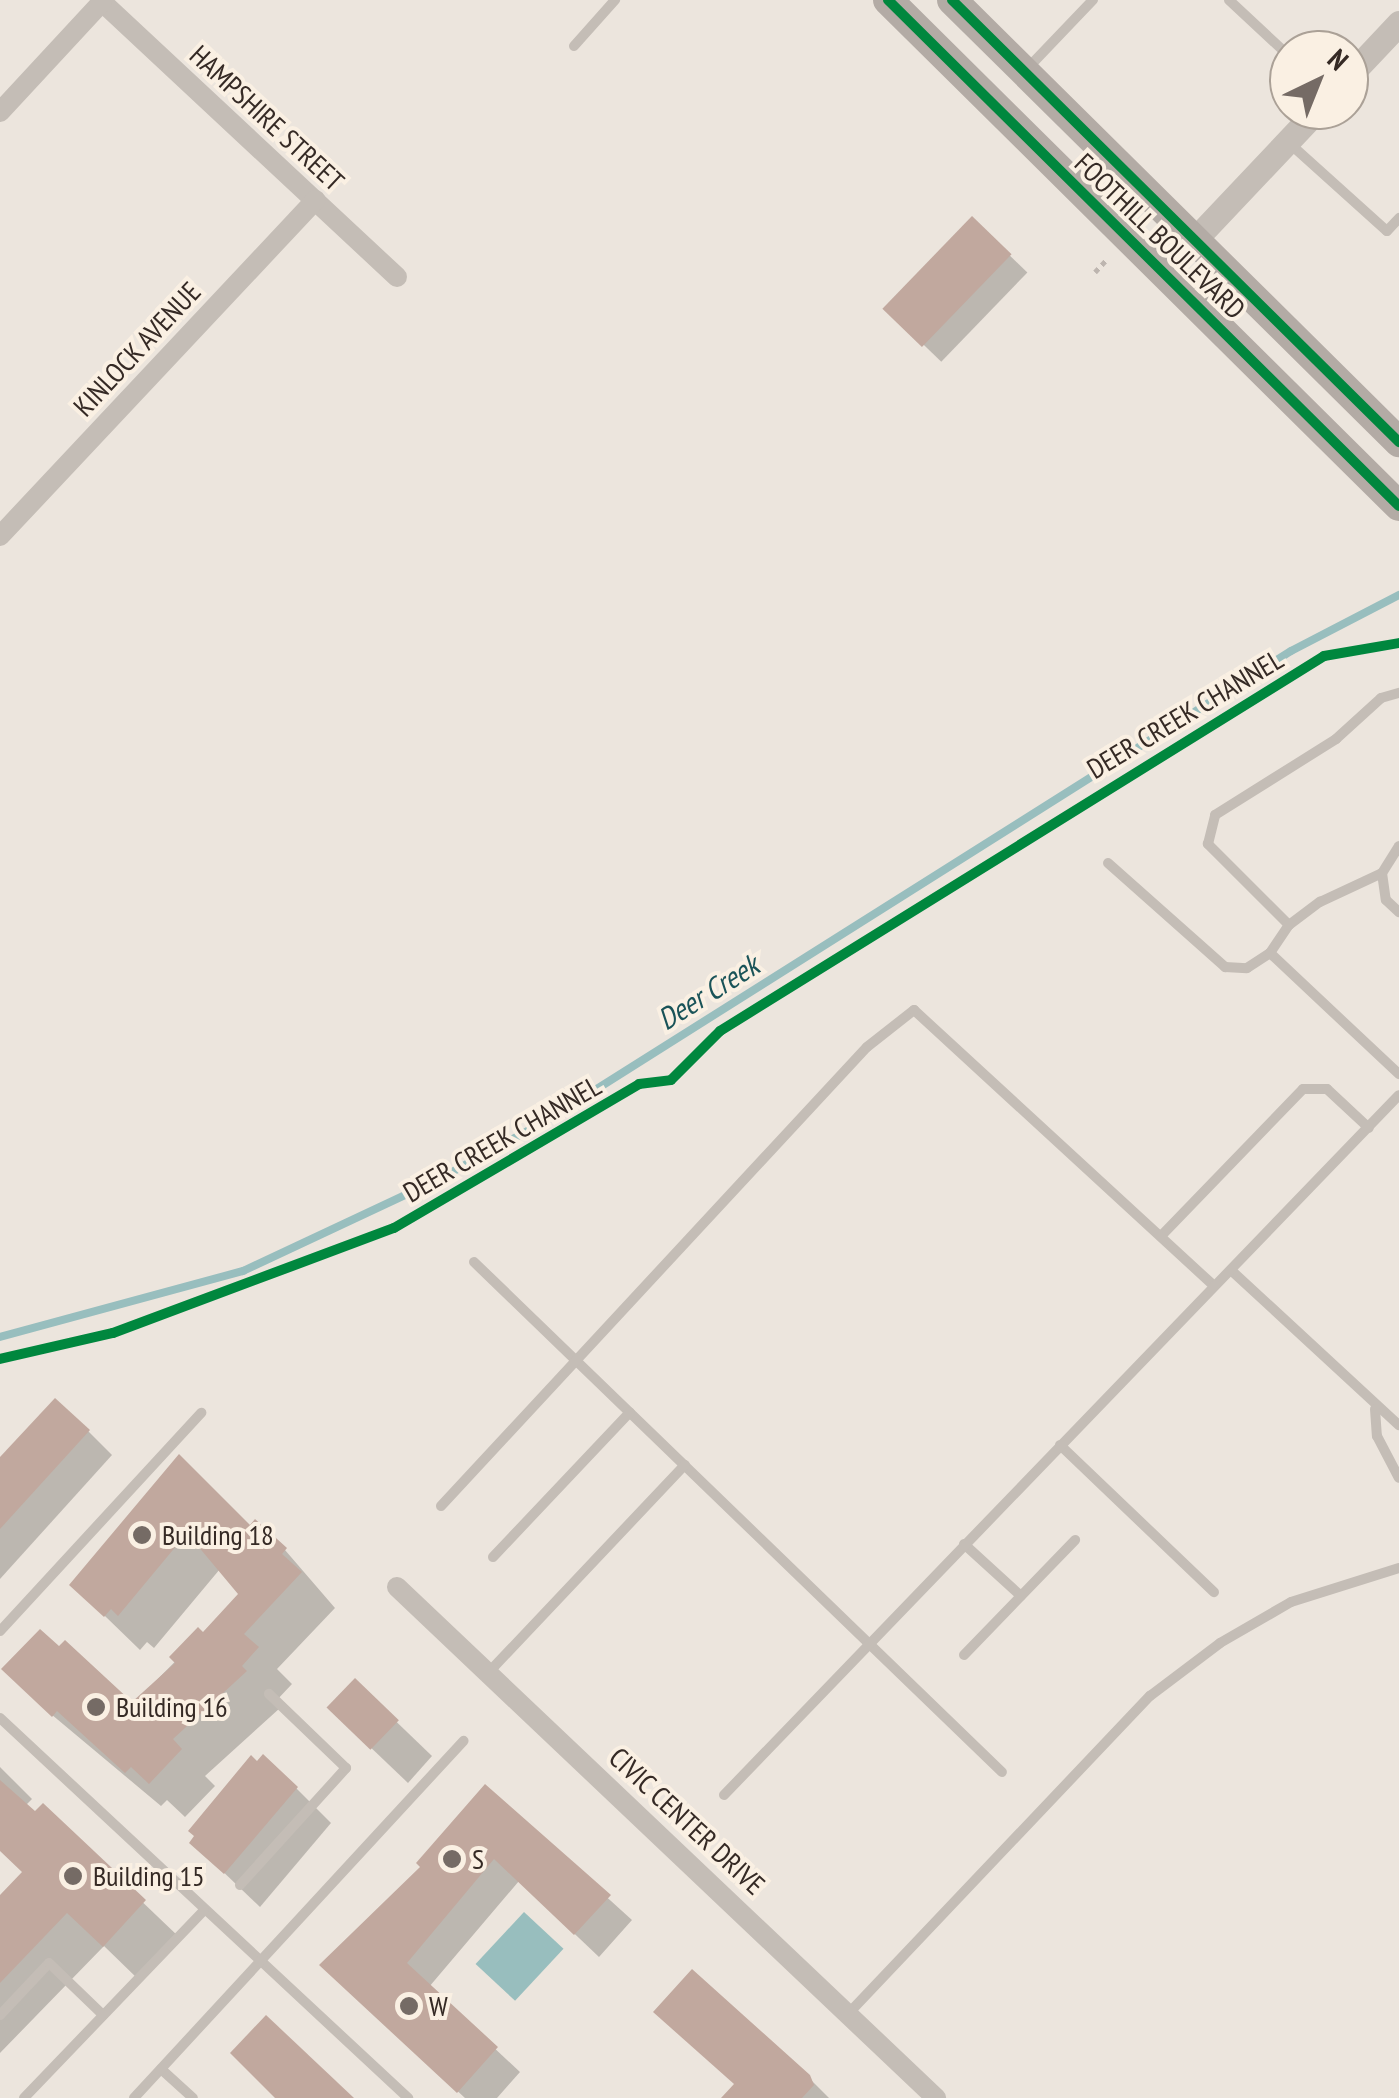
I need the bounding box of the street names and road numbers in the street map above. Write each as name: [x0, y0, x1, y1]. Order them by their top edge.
street label: HAMPSHIRE STREET: [183, 38, 351, 198]
street label: FOOTHILL BOULEVARD: [1068, 146, 1252, 326]
street label: KINLOCK AVENUE: [66, 275, 208, 423]
street label: DEER CREEK CHANNEL: [1081, 642, 1289, 786]
street label: DEER CREEK CHANNEL: [397, 1069, 607, 1209]
street label: CIVIC CENTER DRIVE: [602, 1740, 772, 1902]

